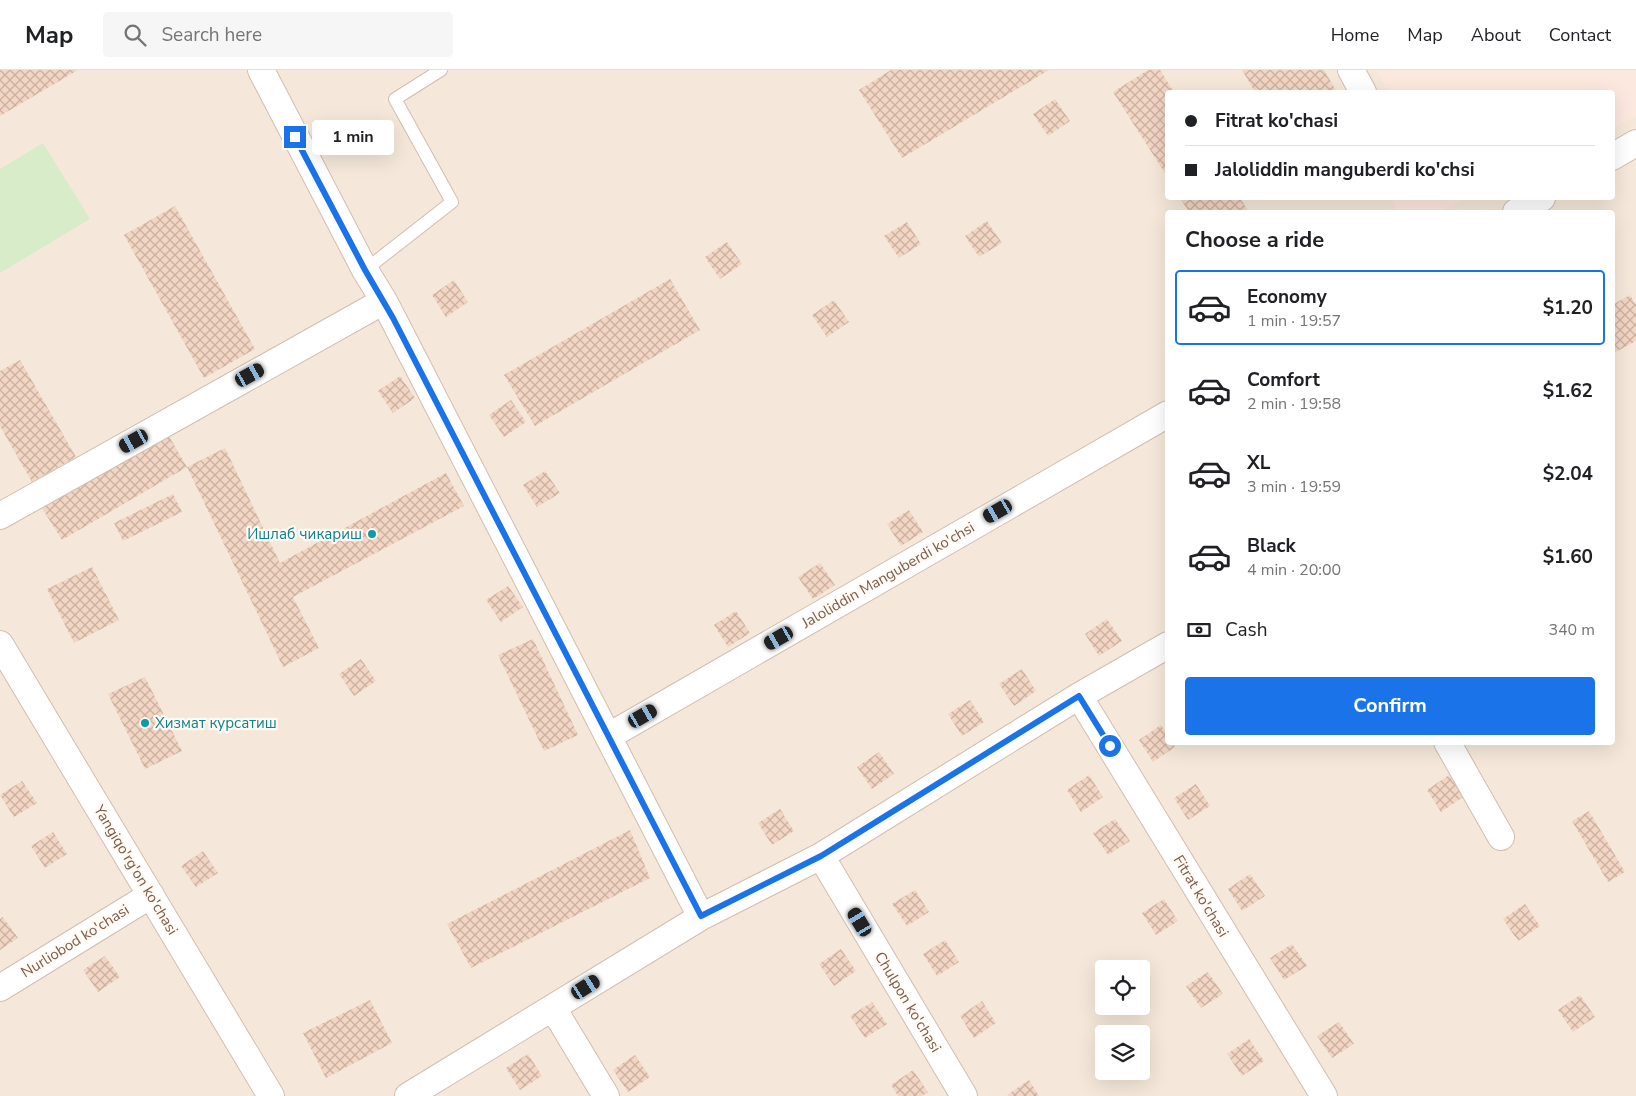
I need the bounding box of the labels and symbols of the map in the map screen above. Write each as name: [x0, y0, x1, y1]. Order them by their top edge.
callout: 1 min: [312, 120, 395, 154]
route end: [284, 126, 306, 148]
car: [233, 361, 266, 389]
car: [117, 427, 150, 455]
car: [981, 497, 1014, 525]
street label: Jaloliddin Manguberdi ko'chsi: [797, 517, 978, 633]
place label: Ишлаб чикариш: [247, 524, 362, 544]
marker: Ишлаб чикариш: [366, 528, 378, 540]
car: [762, 624, 795, 652]
car: [626, 702, 659, 730]
place label: Хизмат курсатиш: [155, 713, 277, 733]
marker: Хизмат курсатиш: [139, 717, 151, 729]
route start: [1099, 735, 1121, 757]
street label: Yangiqo'rg'on ko'chasi: [89, 801, 183, 939]
street label: Fitrat ko'chasi: [1169, 851, 1233, 941]
street label: Nurliobod ko'chasi: [17, 900, 133, 982]
car: [845, 905, 874, 939]
street label: Chulpon ko'chasi: [870, 948, 946, 1056]
car: [569, 973, 602, 1001]

